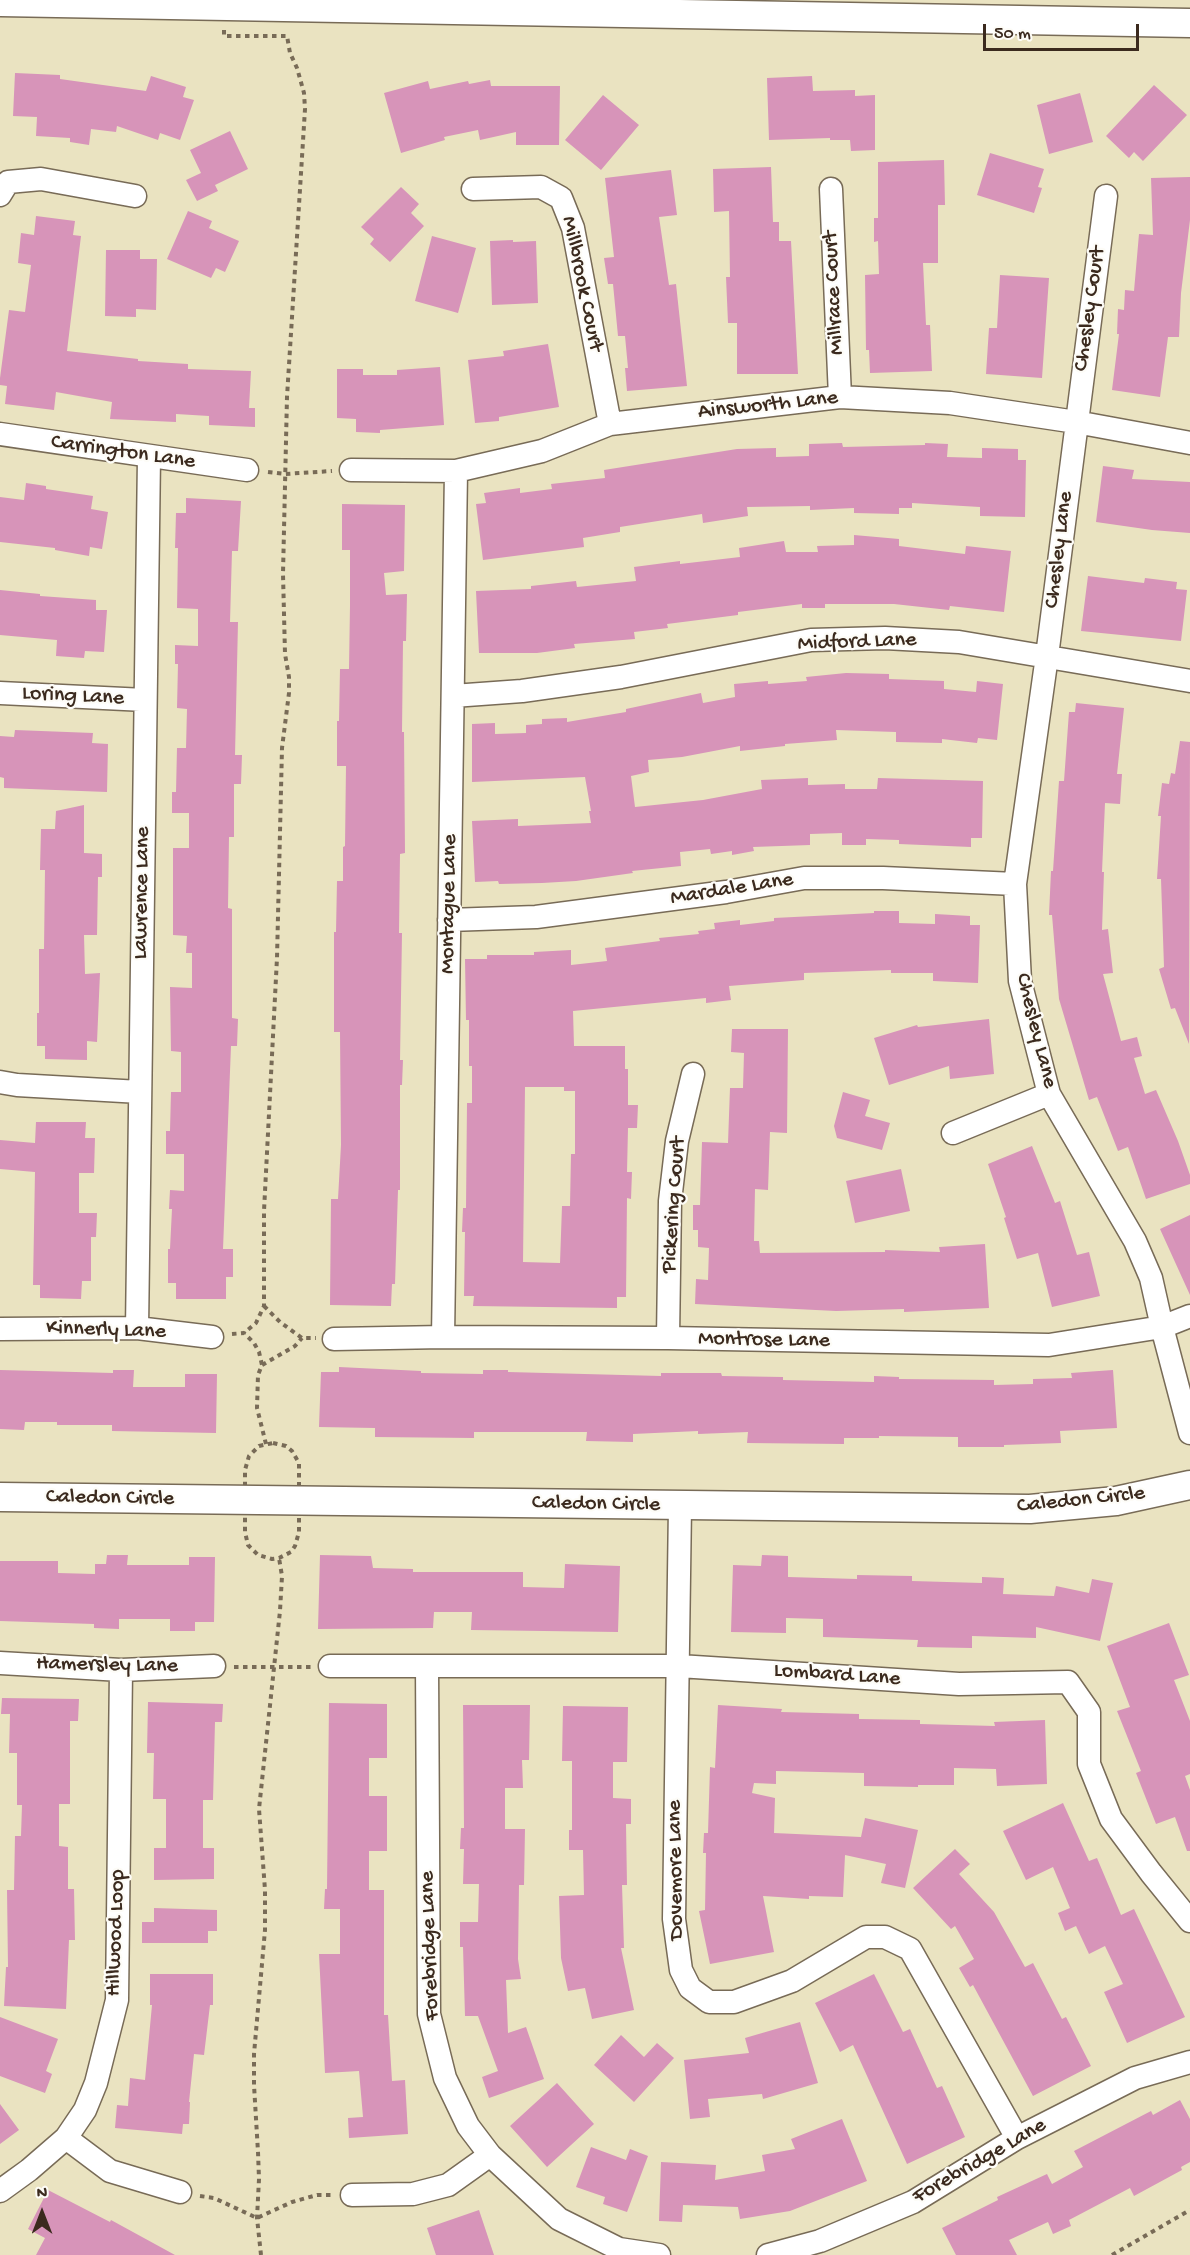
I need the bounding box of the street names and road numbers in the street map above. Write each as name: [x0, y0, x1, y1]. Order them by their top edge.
street label: Millbrook Court: [554, 214, 608, 354]
street label: Millrace Court: [819, 230, 851, 356]
street label: Chesley Court: [1069, 245, 1113, 373]
street label: Ainsworth Lane: [697, 386, 839, 426]
street label: Carrington Lane: [49, 430, 197, 476]
street label: Chesley Lane: [1040, 490, 1080, 610]
street label: Midford Lane: [797, 628, 917, 658]
street label: Loring Lane: [21, 681, 125, 713]
street label: Lawrence Lane: [129, 826, 157, 960]
street label: Montague Lane: [436, 834, 464, 974]
street label: Mardale Lane: [669, 867, 795, 913]
street label: Chesley Lane: [1008, 971, 1062, 1091]
street label: Pickering Court: [657, 1136, 693, 1274]
street label: Kinnerly Lane: [46, 1316, 166, 1346]
street label: Montrose Lane: [698, 1327, 830, 1355]
street label: Caledon Circle: [1016, 1481, 1146, 1521]
street label: Caledon Circle: [46, 1485, 174, 1513]
street label: Caledon Circle: [532, 1491, 660, 1519]
street label: Hamersley Lane: [36, 1652, 178, 1680]
street label: Lombard Lane: [773, 1658, 901, 1694]
street label: Dovemore Lane: [663, 1800, 691, 1940]
street label: Hillwood Loop: [102, 1869, 132, 1997]
street label: Forebridge Lane: [415, 1871, 447, 2021]
street label: Forebridge Lane: [908, 2113, 1052, 2211]

